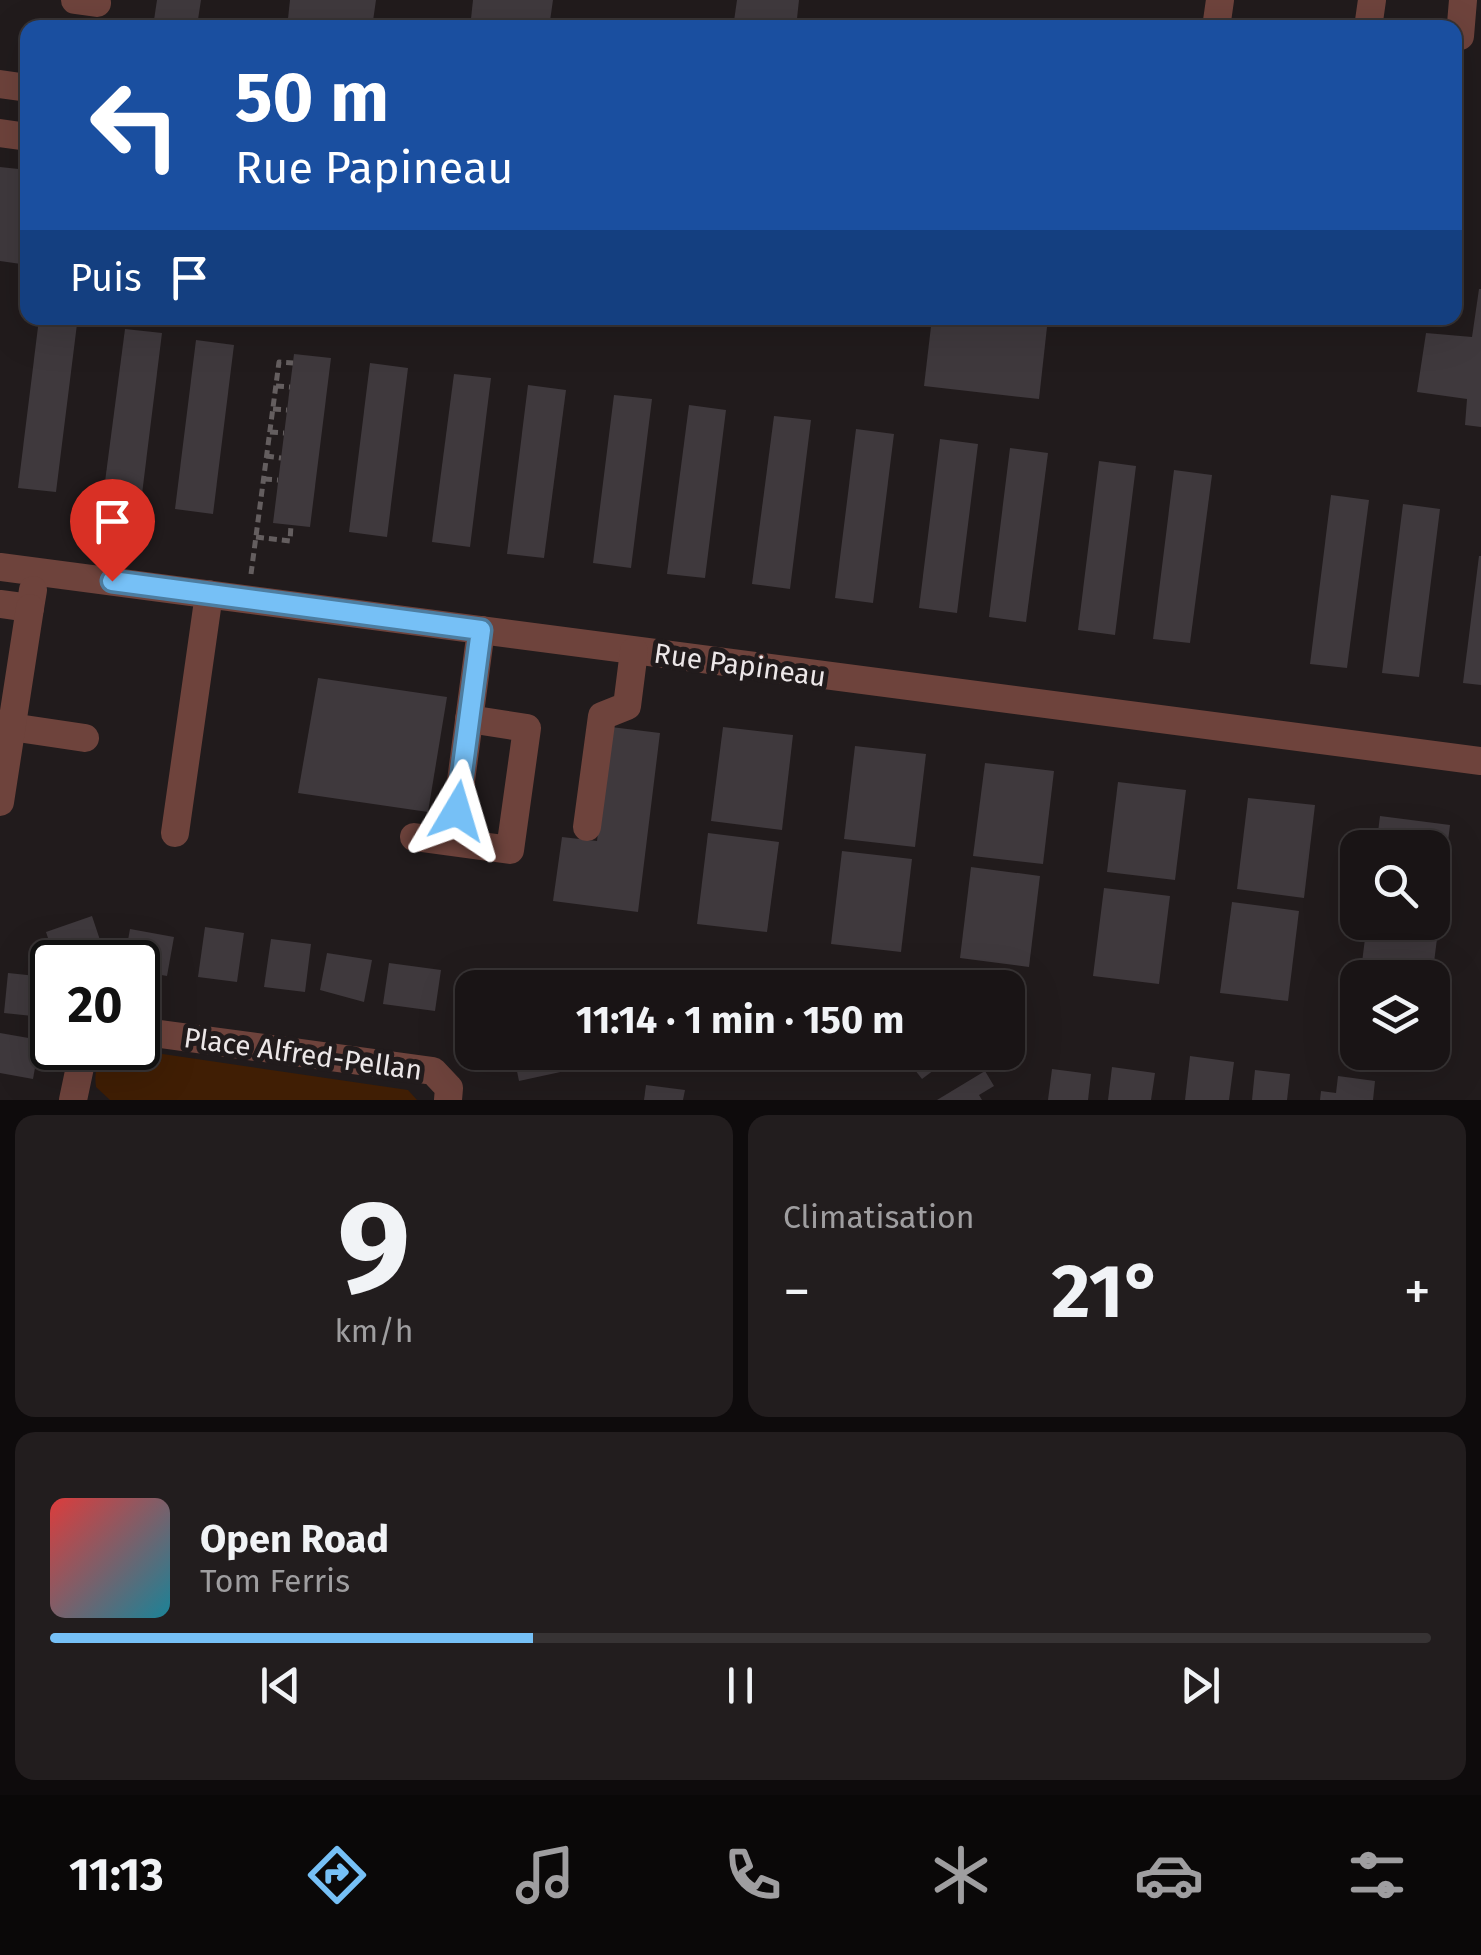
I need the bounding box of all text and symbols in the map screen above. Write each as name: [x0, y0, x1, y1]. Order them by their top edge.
text: 50 m: [235, 56, 389, 140]
icon: left: [70, 60, 200, 190]
text: Rue Papineau: [235, 141, 514, 195]
icon: arrive: [162, 250, 217, 305]
text: Puis: [70, 255, 142, 301]
pin: [70, 479, 155, 582]
icon: arrive: [85, 494, 140, 549]
street label: Rue Papineau: [652, 637, 828, 693]
position arrow: [405, 759, 509, 863]
map controls: [1340, 830, 1450, 1070]
button: search: [1340, 830, 1450, 940]
speed limit sign: 20: [30, 940, 160, 1070]
button: layers: [1340, 960, 1450, 1070]
text: 11:14 · 1 min · 150 m: [576, 997, 904, 1043]
street label: Place Alfred-Pellan: [182, 1021, 424, 1087]
text: 9: [338, 1169, 410, 1325]
text: Climatisation: [783, 1198, 974, 1236]
text: 21°: [1052, 1247, 1163, 1337]
text: −: [783, 1259, 811, 1325]
text: +: [1404, 1259, 1431, 1325]
text: km/h: [334, 1312, 414, 1350]
text: Open Road: [200, 1516, 389, 1562]
text: Tom Ferris: [200, 1562, 350, 1600]
icon: previous: [253, 1658, 308, 1713]
icon: pause: [713, 1658, 768, 1713]
icon: next: [1173, 1658, 1228, 1713]
icon: directions: [302, 1840, 372, 1910]
icon: music: [510, 1840, 580, 1910]
icon: phone: [718, 1840, 788, 1910]
icon: climate: [926, 1840, 996, 1910]
icon: car: [1134, 1840, 1204, 1910]
icon: filters: [1342, 1840, 1412, 1910]
text: 11:13: [69, 1848, 164, 1902]

